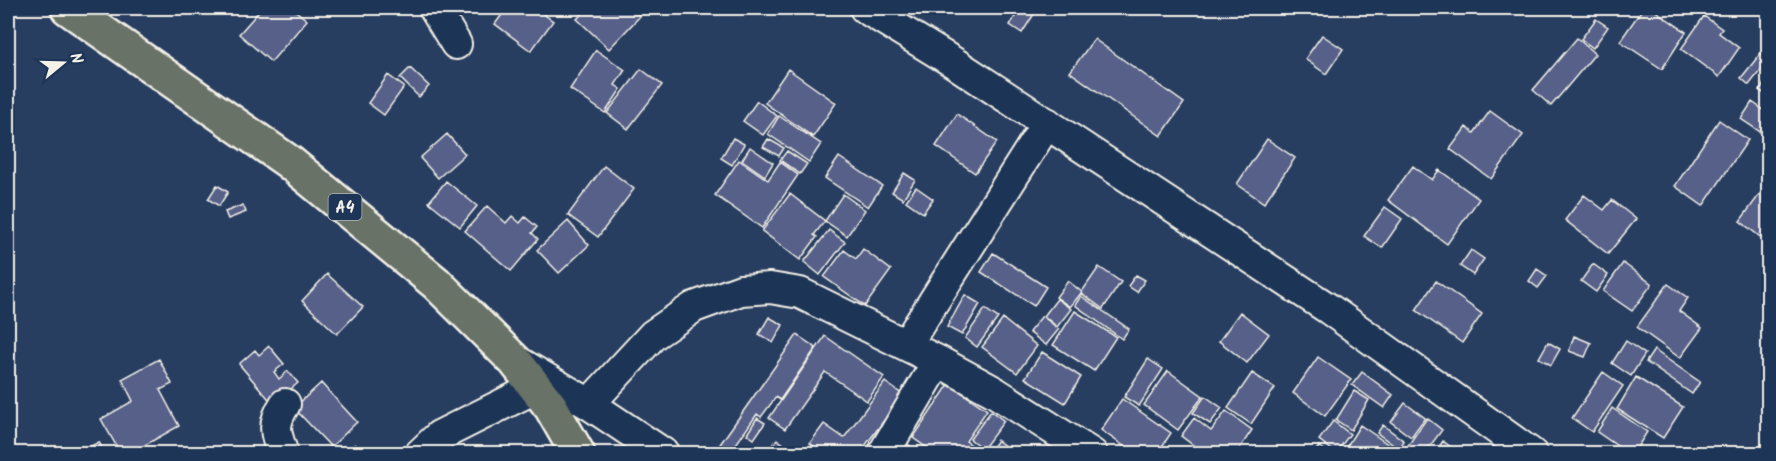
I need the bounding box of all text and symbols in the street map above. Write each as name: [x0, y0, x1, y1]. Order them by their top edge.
north arrow: [33, 33, 93, 93]
text: N: [62, 50, 89, 67]
road number: A4: [328, 194, 362, 220]

